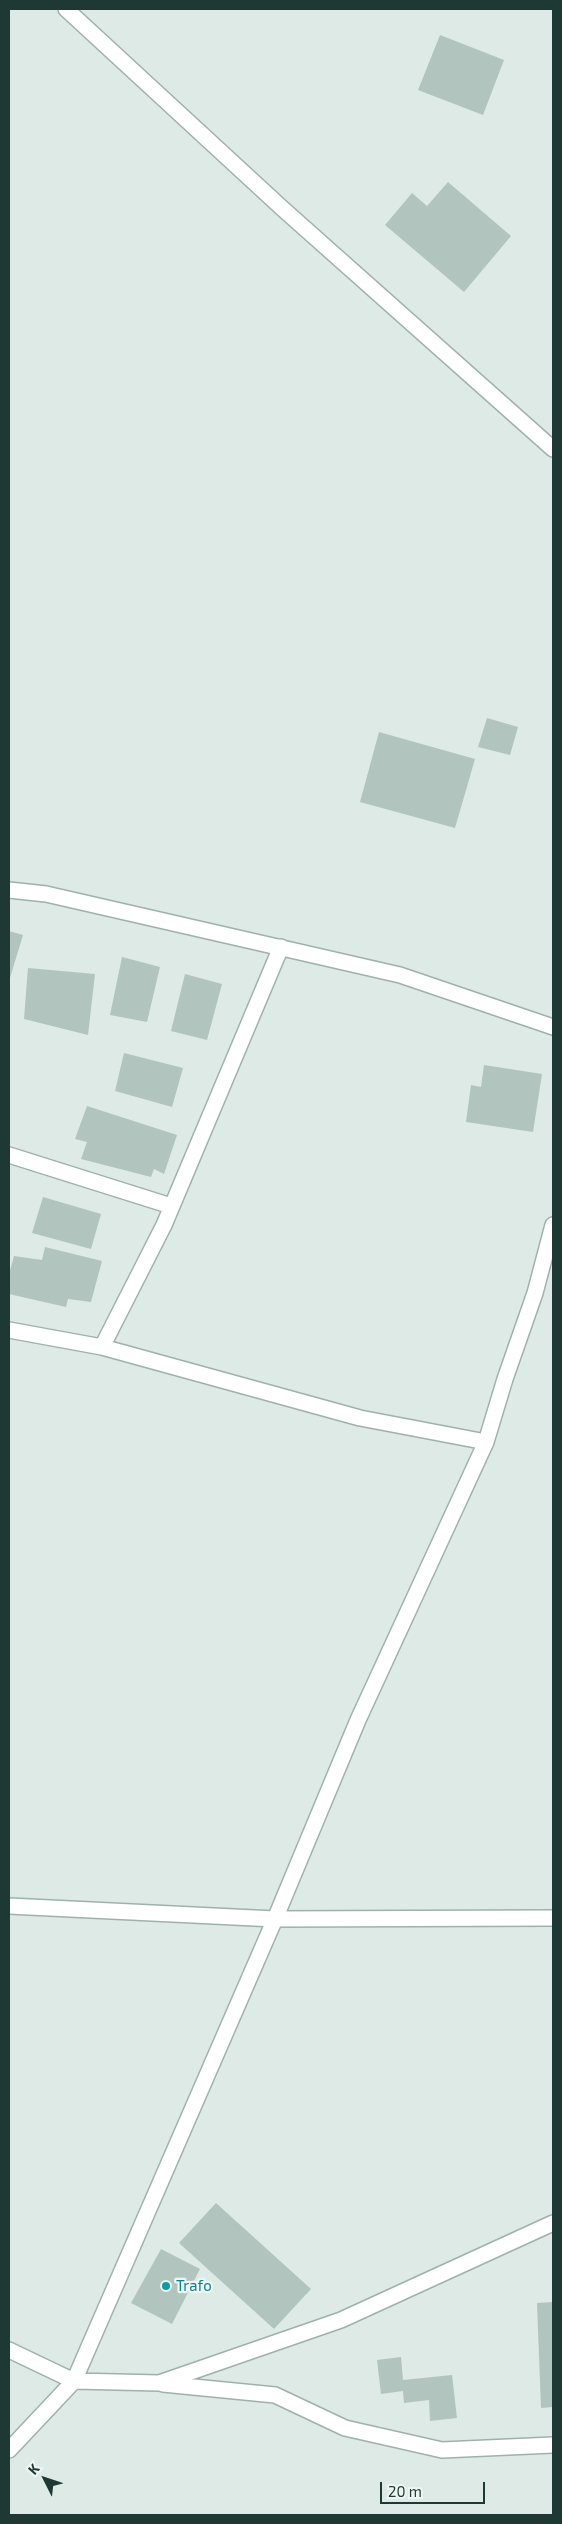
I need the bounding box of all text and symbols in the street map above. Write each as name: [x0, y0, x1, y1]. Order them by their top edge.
place label: Trafo: [176, 2277, 212, 2295]
marker: Trafo: [160, 2280, 172, 2292]
north arrow: [20, 2454, 70, 2504]
text: K: [24, 2460, 43, 2478]
scale bar: [382, 2472, 487, 2504]
text: 20 m: [388, 2482, 422, 2500]

